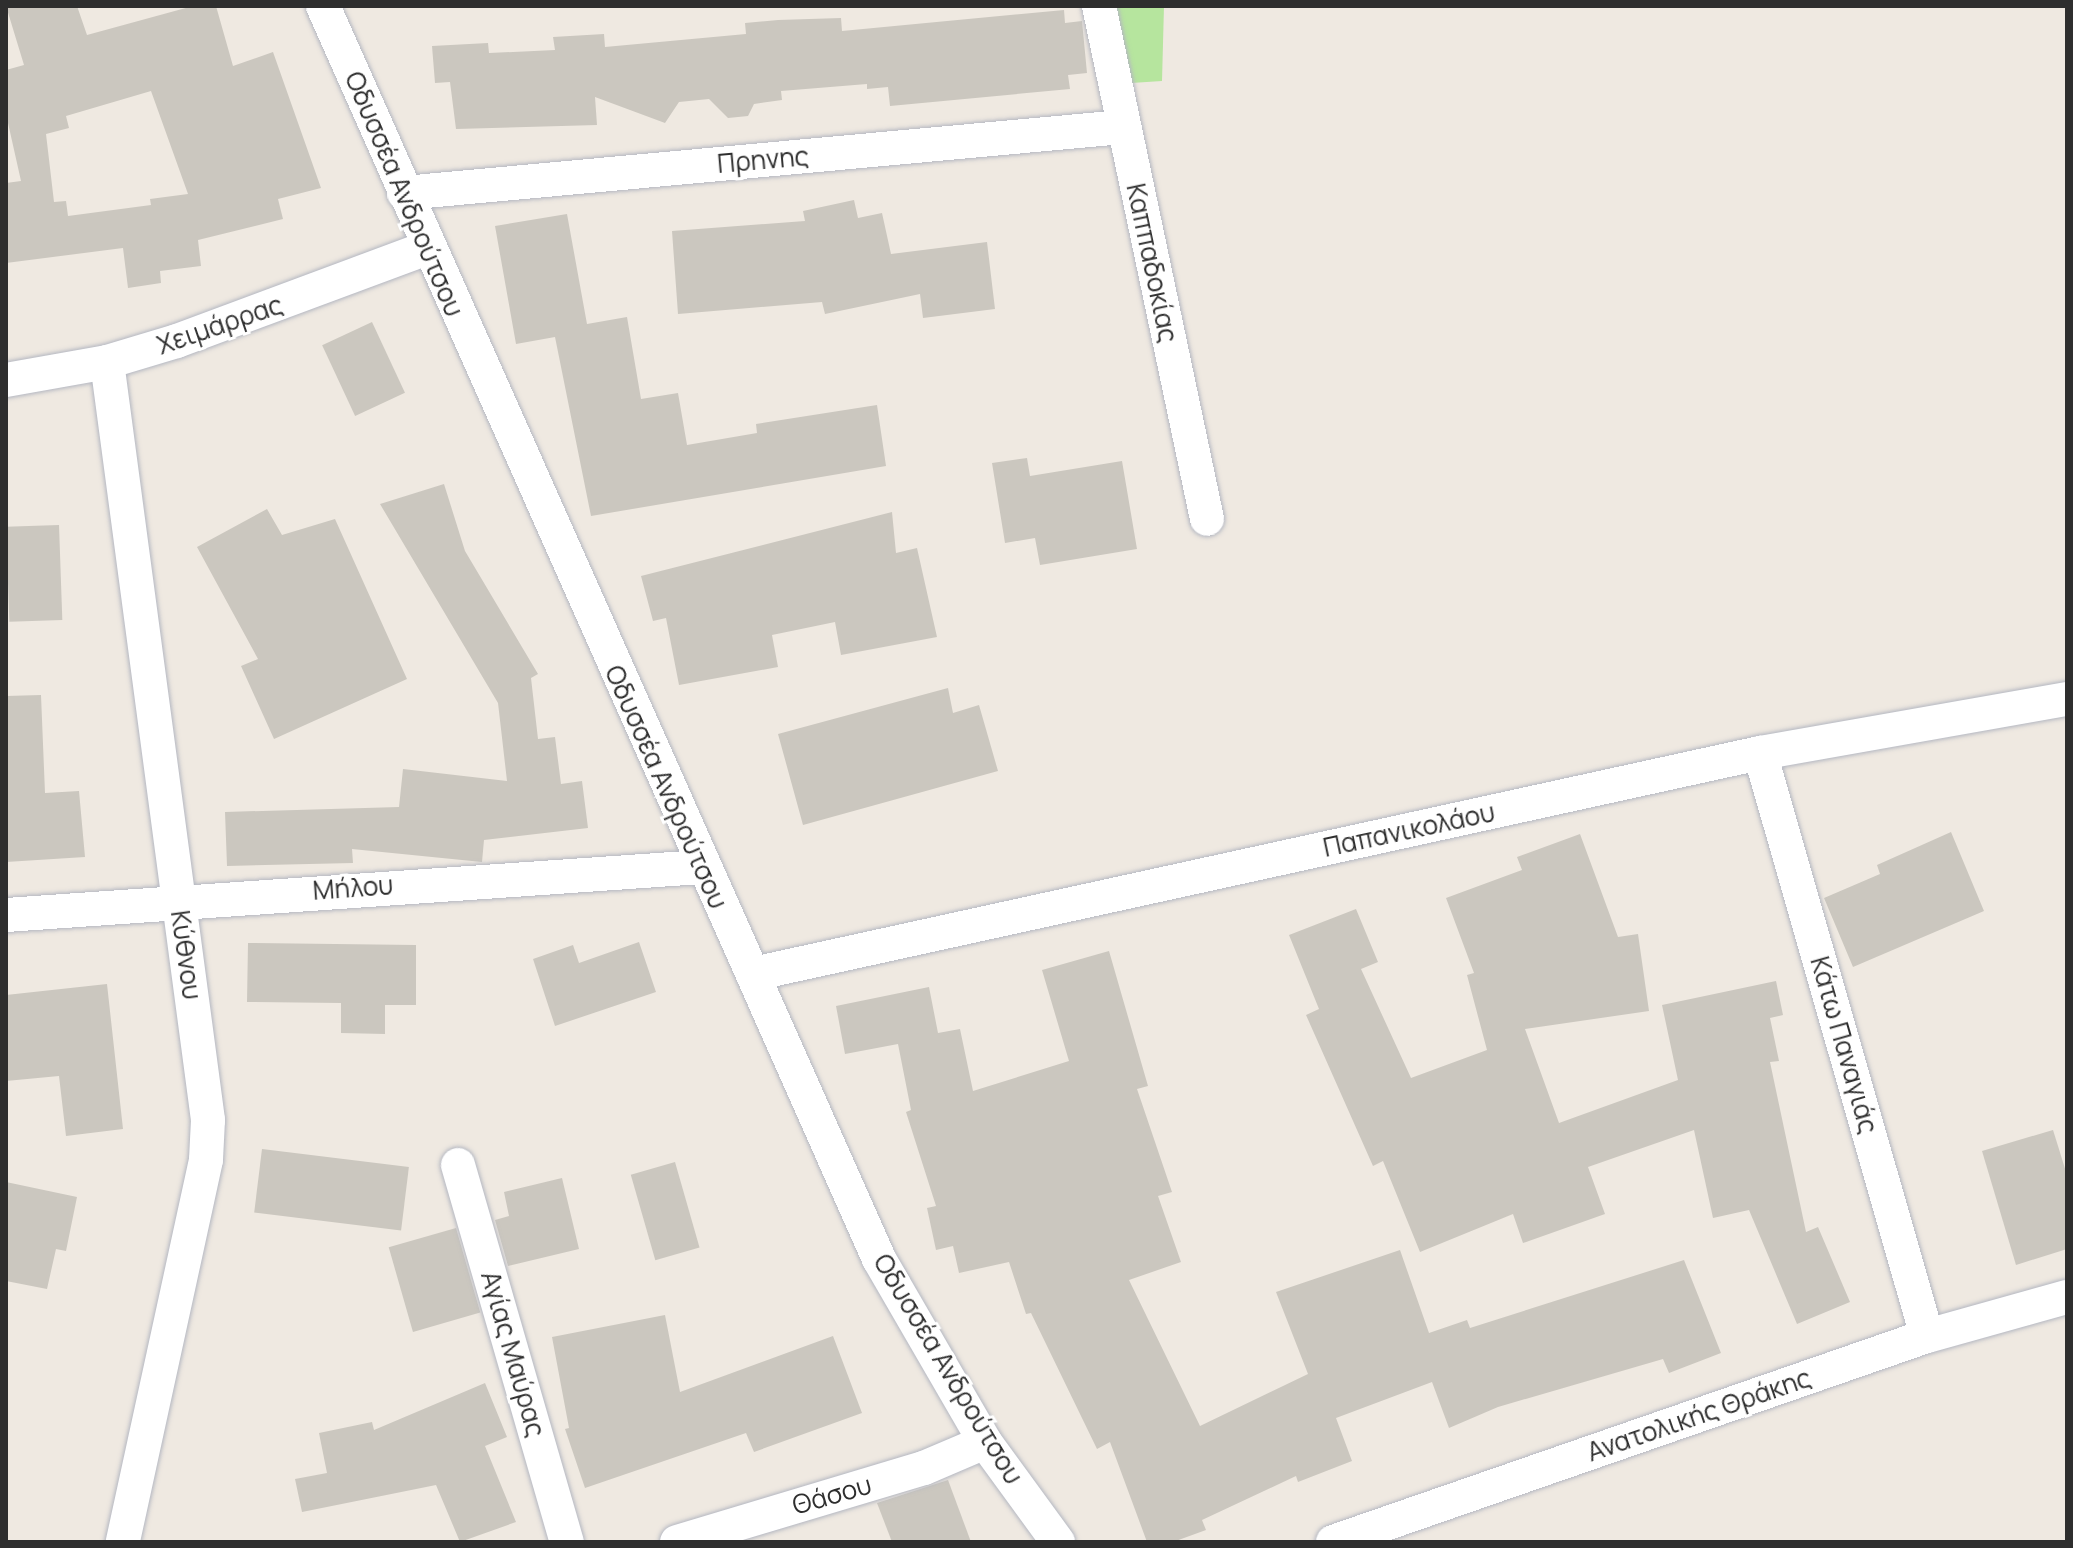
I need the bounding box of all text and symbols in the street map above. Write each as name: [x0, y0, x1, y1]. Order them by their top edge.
street label: Οδυσσέα Ανδρούτσου: [338, 67, 470, 321]
street label: Πρηνης: [716, 140, 810, 180]
street label: Καππαδοκίας: [1120, 181, 1184, 345]
street label: Χειμάρρας: [153, 289, 287, 361]
street label: Οδυσσέα Ανδρούτσου: [598, 660, 734, 914]
street label: Παπανικολάου: [1320, 797, 1498, 863]
street label: Μήλου: [312, 870, 394, 906]
street label: Κύθνου: [164, 908, 208, 1002]
street label: Κάτω Παναγιάς: [1804, 953, 1884, 1137]
street label: Οδυσσέα Ανδρούτσου: [867, 1248, 1029, 1490]
street label: Αγίας Μαύρας: [474, 1267, 552, 1441]
street label: Ανατολικής Θράκης: [1583, 1362, 1815, 1468]
street label: Θάσου: [789, 1469, 875, 1521]

